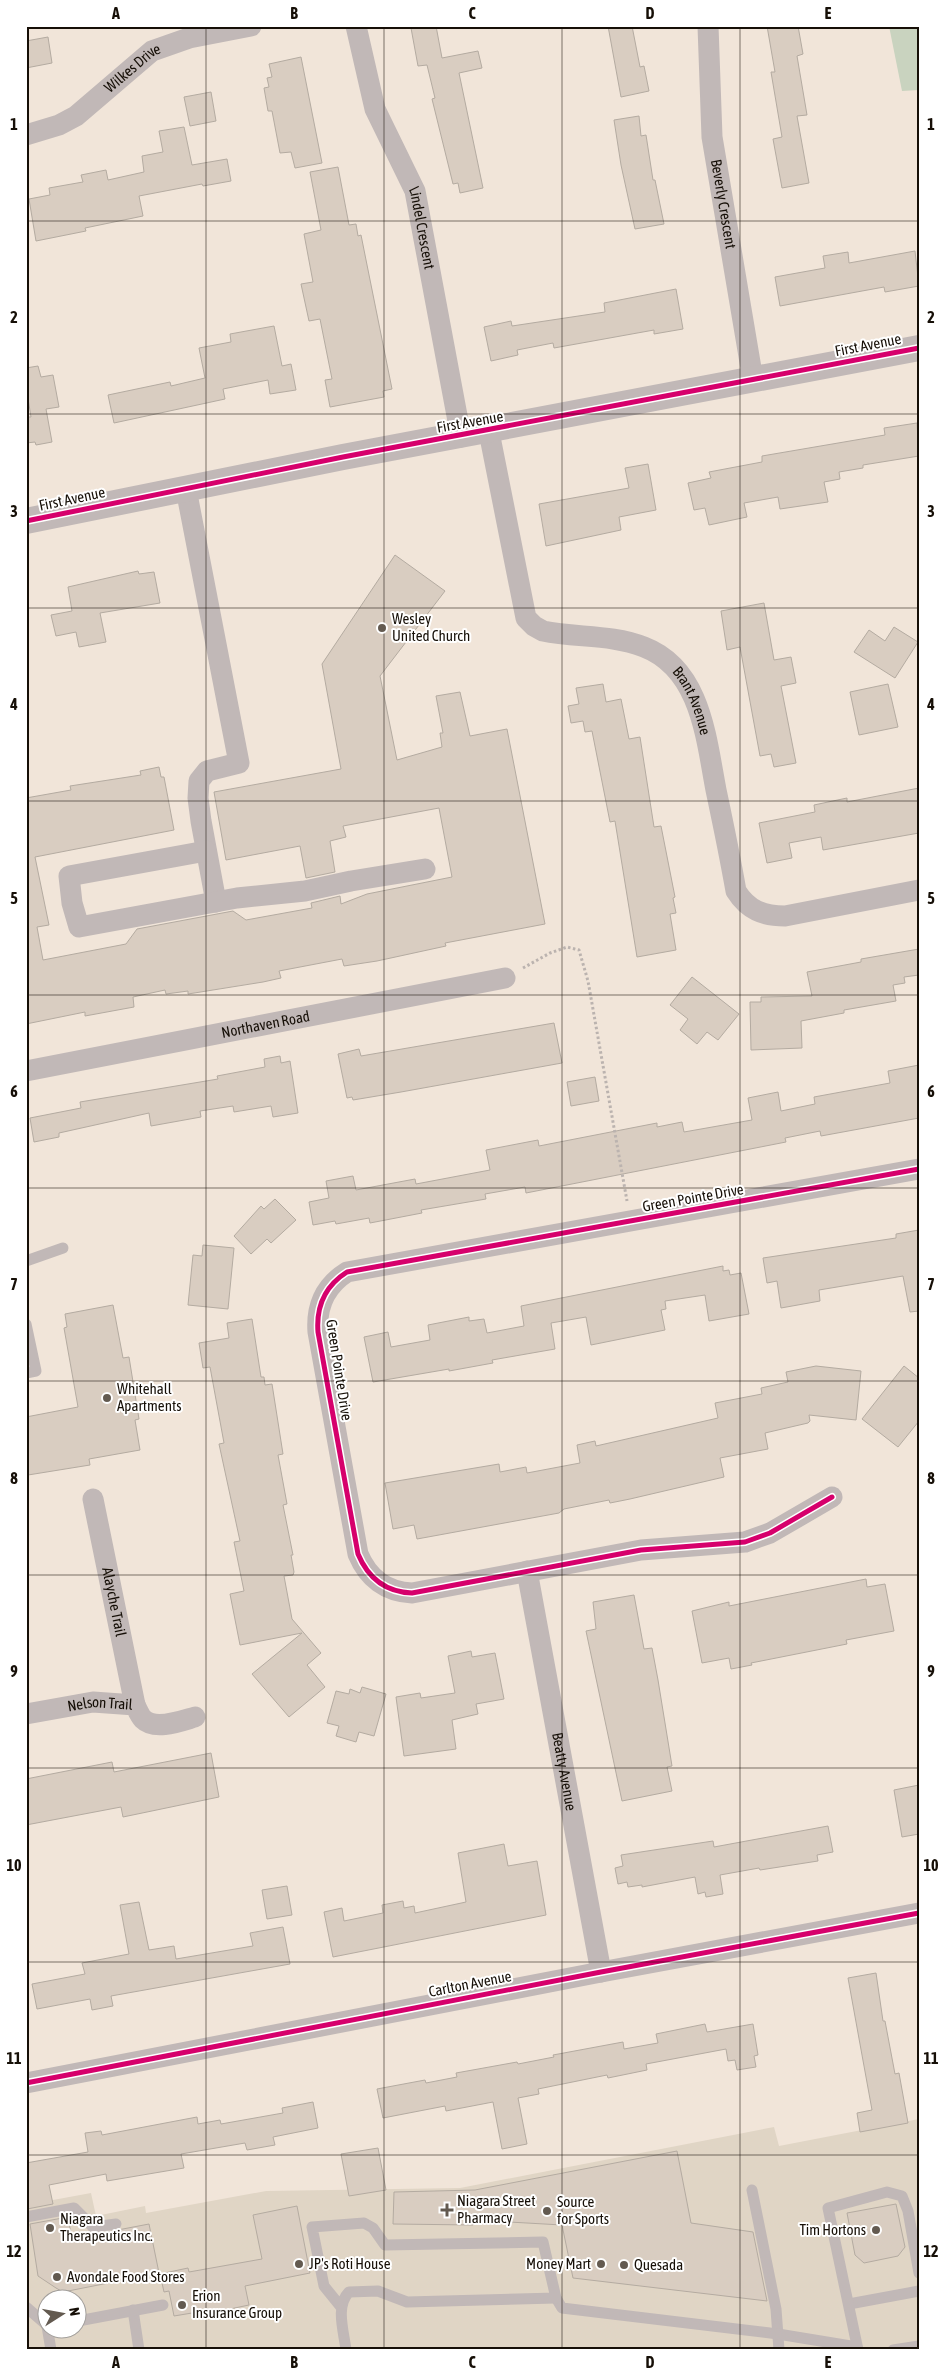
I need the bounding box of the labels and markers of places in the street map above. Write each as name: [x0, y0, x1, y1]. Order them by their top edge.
place label: Wesley United Church: [392, 610, 470, 644]
marker: Wesley United Church: [376, 622, 388, 634]
place label: Whitehall Apartments: [117, 1380, 182, 1414]
marker: Whitehall Apartments: [101, 1392, 113, 1404]
place label: Niagara Street Pharmacy: [457, 2192, 535, 2226]
place label: Source for Sports: [557, 2193, 609, 2227]
marker: Niagara Street Pharmacy: [441, 2204, 453, 2216]
marker: Source for Sports: [541, 2205, 553, 2217]
place label: Niagara Therapeutics Inc.: [60, 2210, 153, 2244]
place label: Tim Hortons: [800, 2221, 866, 2238]
marker: Niagara Therapeutics Inc.: [44, 2222, 56, 2234]
marker: Tim Hortons: [870, 2224, 882, 2236]
place label: JP's Roti House: [309, 2255, 391, 2272]
place label: Money Mart: [526, 2255, 591, 2272]
place label: Quesada: [634, 2256, 683, 2273]
marker: JP's Roti House: [293, 2258, 305, 2270]
marker: Money Mart: [595, 2258, 607, 2270]
marker: Quesada: [618, 2259, 630, 2271]
place label: Avondale Food Stores: [67, 2268, 185, 2285]
marker: Avondale Food Stores: [51, 2271, 63, 2283]
place label: Erion Insurance Group: [192, 2287, 282, 2321]
marker: Erion Insurance Group: [176, 2299, 188, 2311]

